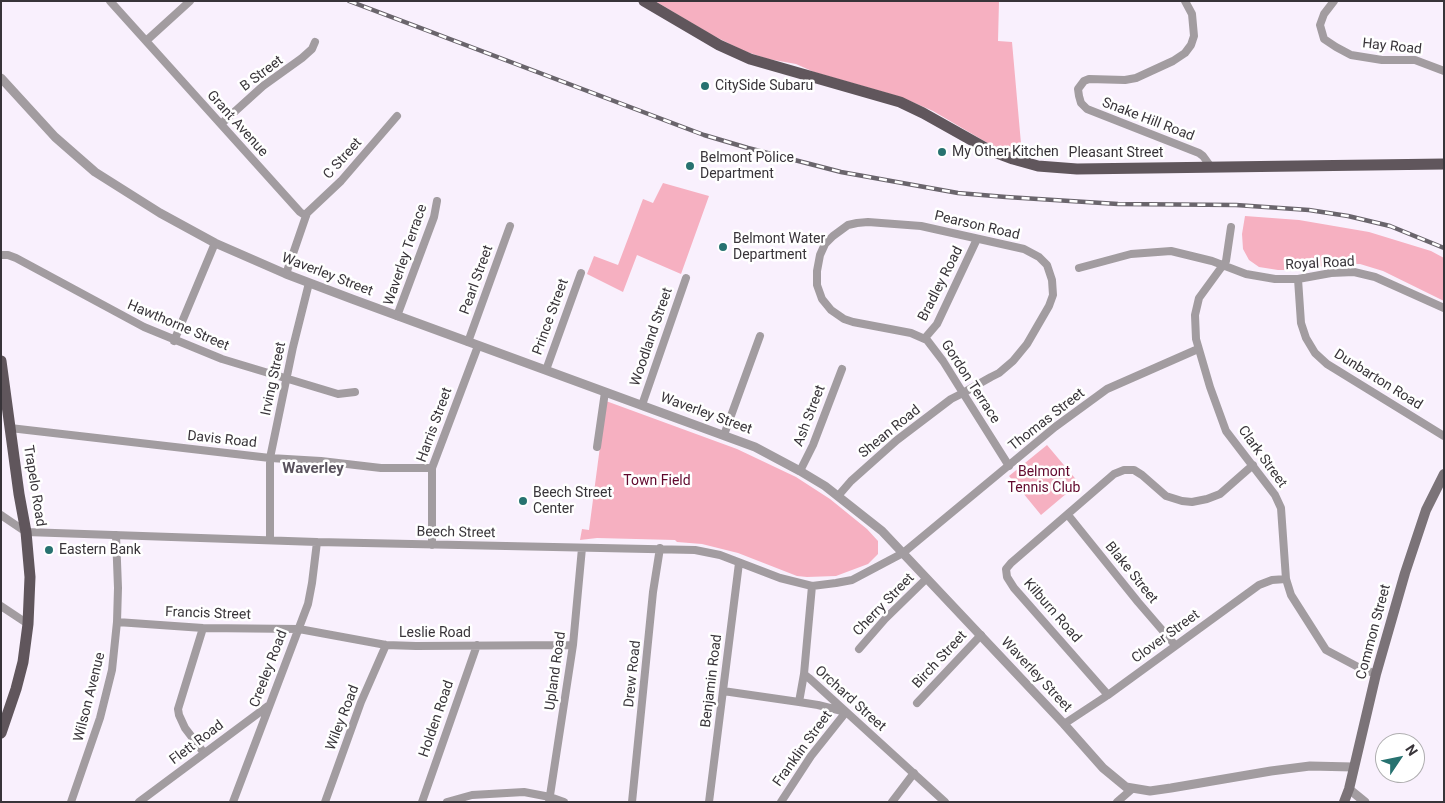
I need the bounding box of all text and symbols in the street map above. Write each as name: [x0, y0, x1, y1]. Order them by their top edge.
street label: Hay Road: [1361, 36, 1423, 58]
street label: B Street: [237, 53, 287, 95]
place label: CitySide Subaru: [715, 78, 813, 94]
marker: CitySide Subaru: [699, 80, 711, 92]
street label: Grant Avenue: [203, 87, 271, 161]
street label: Snake Hill Road: [1100, 95, 1196, 145]
street label: C Street: [320, 135, 366, 183]
place label: My Other Kitchen: [952, 144, 1059, 160]
street label: Pleasant Street: [1069, 145, 1163, 161]
marker: My Other Kitchen: [936, 146, 948, 158]
place label: Belmont Police Department: [700, 150, 794, 182]
marker: Belmont Police Department: [684, 160, 696, 172]
street label: Waverley Terrace: [381, 202, 431, 308]
street label: Pearson Road: [933, 208, 1021, 244]
place label: Belmont Water Department: [733, 231, 825, 264]
marker: Belmont Water Department: [717, 241, 729, 253]
street label: Pearl Street: [457, 243, 497, 317]
street label: Bradley Road: [915, 244, 967, 324]
street label: Waverley Street: [279, 250, 375, 300]
street label: Royal Road: [1285, 254, 1355, 274]
street label: Prince Street: [529, 277, 573, 357]
street label: Woodland Street: [627, 286, 677, 388]
street label: Hawthorne Street: [125, 297, 231, 355]
street label: Gordon Terrace: [937, 337, 1003, 427]
street label: Irving Street: [258, 341, 290, 417]
street label: Dunbarton Road: [1331, 346, 1425, 414]
street label: Ash Street: [791, 383, 829, 449]
street label: Harris Street: [414, 385, 456, 465]
street label: Thomas Street: [1006, 385, 1088, 455]
street label: Waverley Street: [658, 390, 754, 438]
street label: Shean Road: [856, 402, 924, 462]
street label: Clark Street: [1234, 423, 1290, 491]
street label: Davis Road: [186, 428, 258, 452]
street label: Trapelo Road: [19, 444, 49, 528]
district label: Waverley: [282, 460, 344, 478]
park label: Belmont Tennis Club: [1008, 464, 1080, 497]
park label: Town Field: [623, 473, 691, 489]
place label: Beech Street Center: [533, 485, 612, 518]
marker: Beech Street Center: [517, 495, 529, 507]
street label: Beech Street: [416, 524, 496, 542]
street label: Blake Street: [1101, 539, 1161, 607]
place label: Eastern Bank: [59, 542, 141, 558]
marker: Eastern Bank: [43, 544, 55, 556]
street label: Cherry Street: [850, 570, 918, 640]
street label: Kilburn Road: [1020, 576, 1084, 646]
street label: Common Street: [1353, 583, 1395, 681]
street label: Francis Street: [165, 604, 251, 624]
street label: Clover Street: [1129, 607, 1203, 667]
street label: Leslie Road: [399, 625, 471, 641]
street label: Creeley Road: [247, 628, 291, 710]
street label: Birch Street: [909, 628, 971, 692]
street label: Upland Road: [542, 631, 570, 711]
street label: Benjamin Road: [698, 633, 726, 729]
street label: Waverley Street: [997, 634, 1075, 716]
street label: Drew Road: [621, 640, 645, 708]
street label: Wilson Avenue: [71, 651, 109, 743]
street label: Orchard Street: [811, 663, 889, 735]
street label: Holden Road: [416, 678, 458, 760]
street label: Wiley Road: [323, 683, 363, 753]
street label: Franklin Street: [770, 708, 836, 790]
street label: Flett Road: [167, 717, 227, 769]
north arrow: [1375, 733, 1425, 783]
text: N: [1402, 742, 1421, 759]

